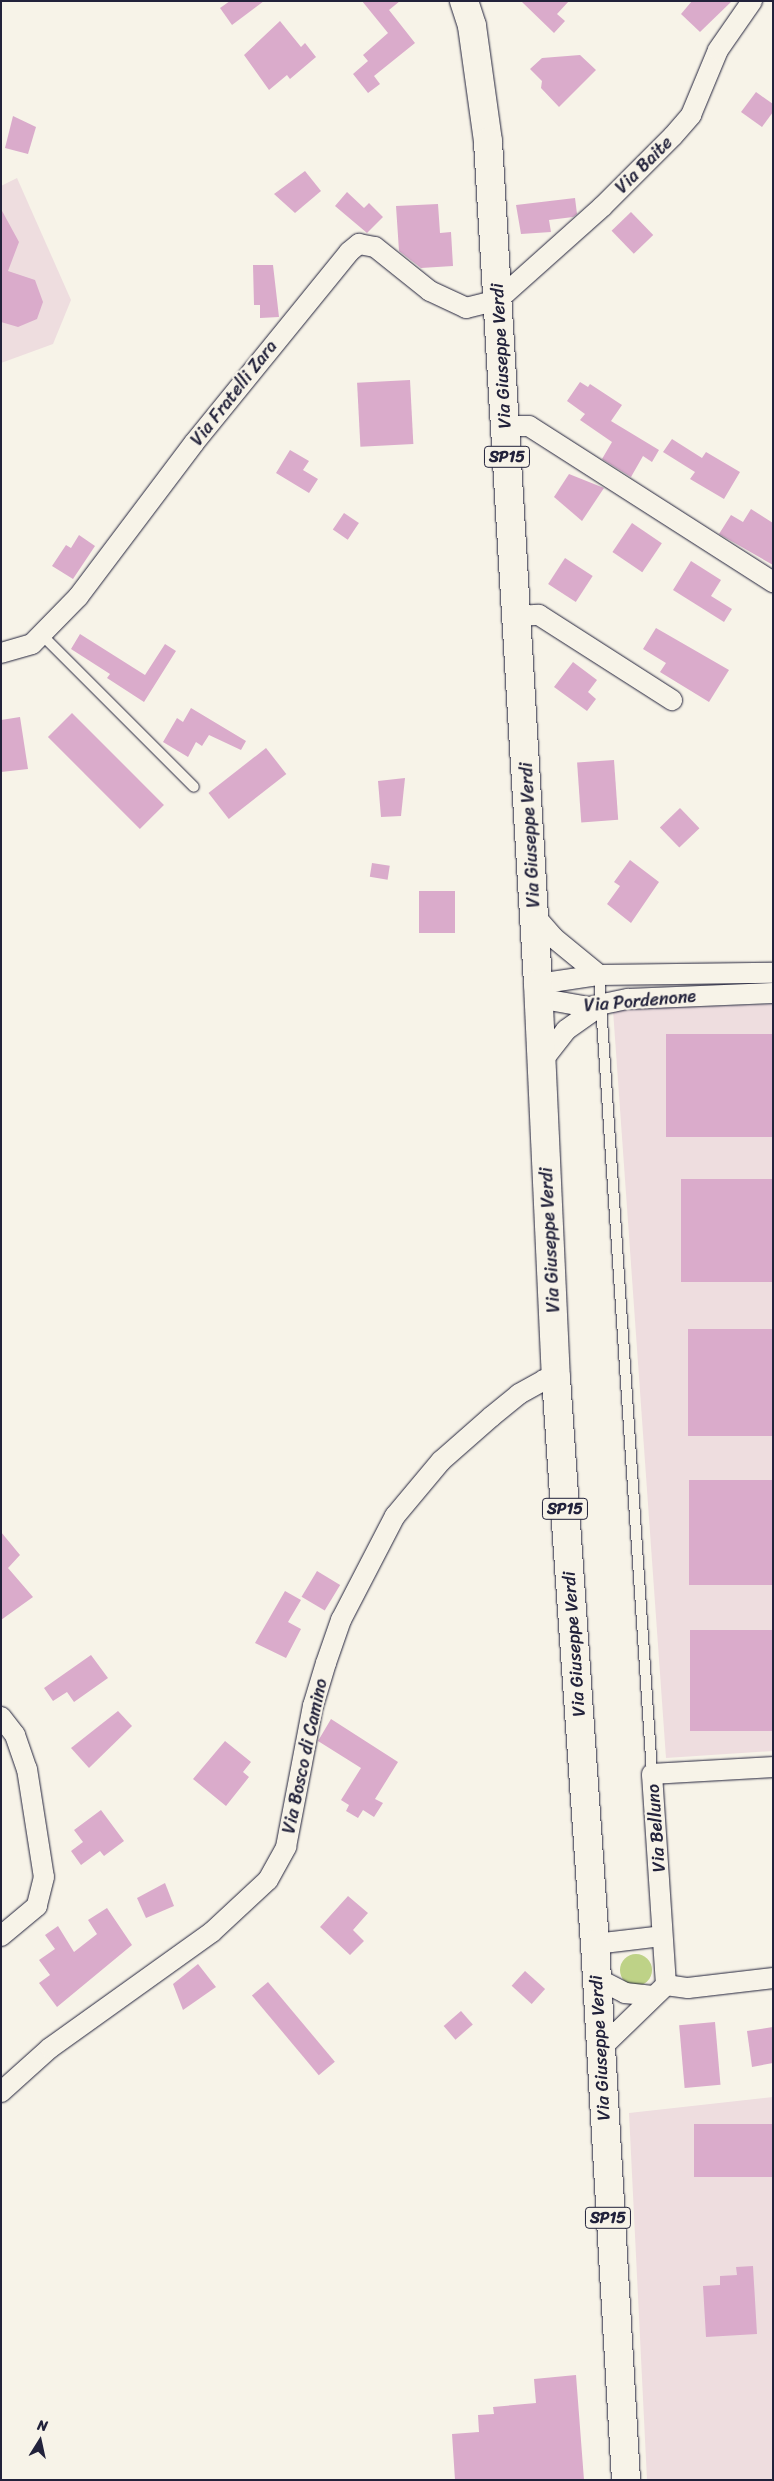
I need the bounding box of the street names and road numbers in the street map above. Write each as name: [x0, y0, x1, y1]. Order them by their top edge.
street label: Via Baite: [611, 132, 677, 198]
street label: Via Giuseppe Verdi: [486, 283, 516, 429]
street label: Via Fratelli Zara: [186, 336, 282, 450]
road number: SP15: [483, 444, 531, 471]
street label: Via Giuseppe Verdi: [515, 762, 545, 908]
street label: Via Pordenone: [583, 985, 697, 1017]
street label: Via Giuseppe Verdi: [535, 1167, 565, 1313]
road number: SP15: [541, 1496, 589, 1522]
street label: Via Giuseppe Verdi: [558, 1571, 590, 1717]
street label: Via Bosco di Camino: [278, 1677, 332, 1835]
street label: Via Belluno: [642, 1783, 670, 1873]
street label: Via Giuseppe Verdi: [585, 1975, 615, 2121]
road number: SP15: [584, 2204, 632, 2232]

